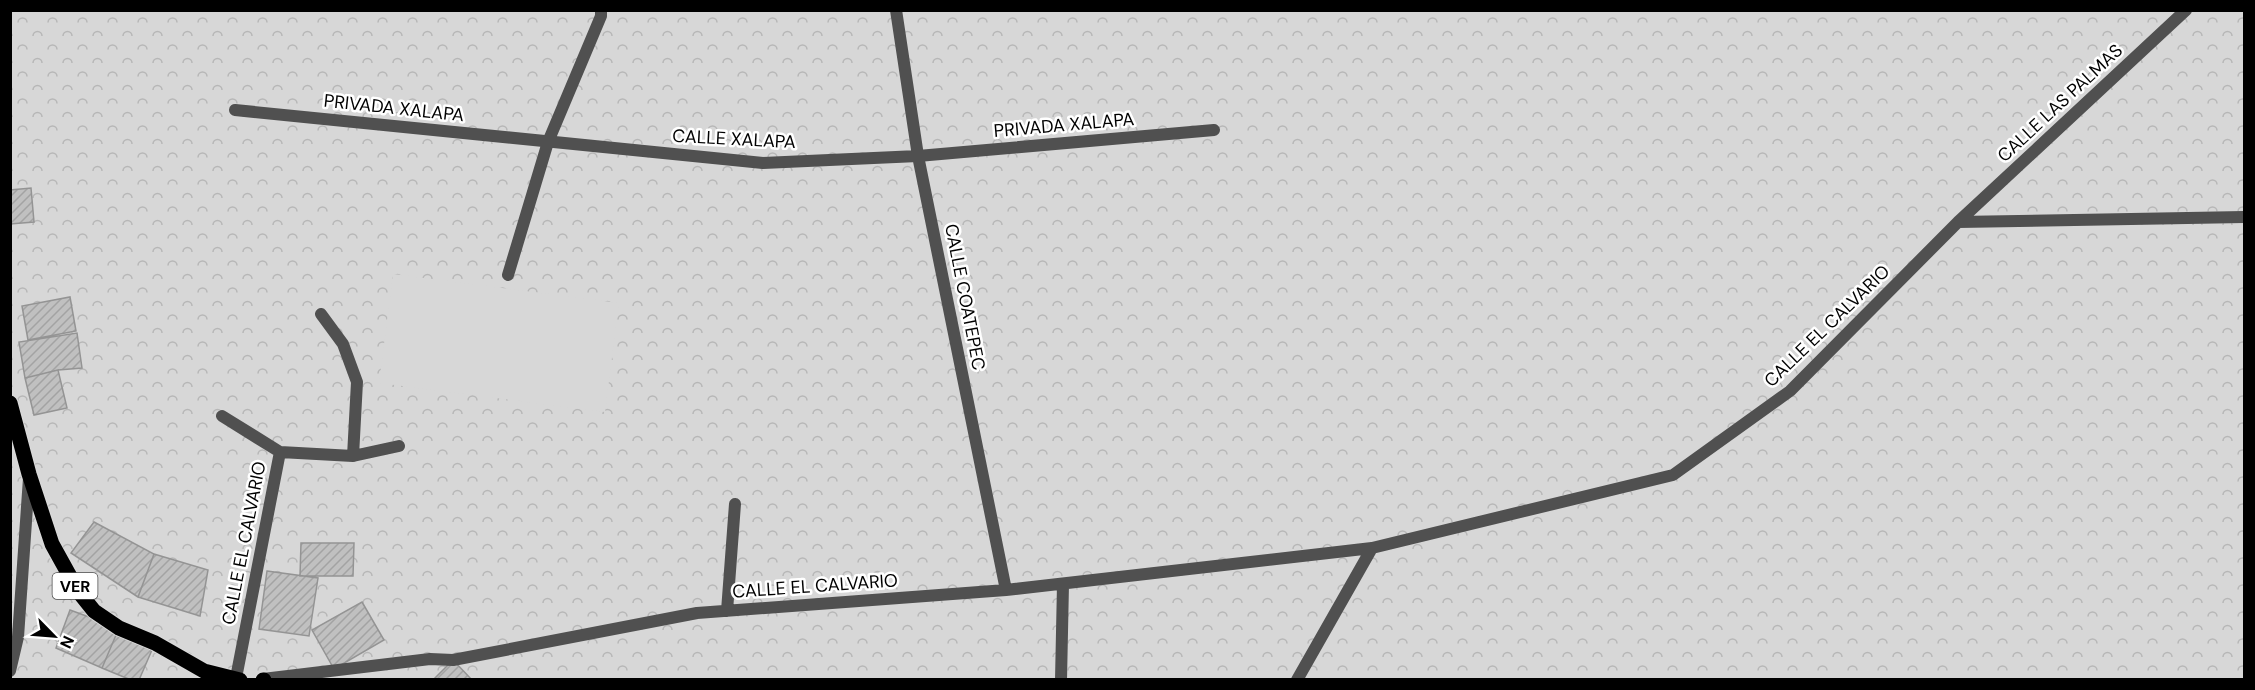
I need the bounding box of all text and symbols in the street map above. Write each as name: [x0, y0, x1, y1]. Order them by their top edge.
street label: CALLE LAS PALMAS: [1992, 39, 2128, 167]
street label: PRIVADA XALAPA: [323, 89, 465, 127]
street label: PRIVADA XALAPA: [993, 107, 1135, 143]
street label: CALLE XALAPA: [672, 124, 796, 154]
street label: CALLE COATEPEC: [939, 222, 991, 372]
street label: CALLE EL CALVARIO: [1759, 260, 1895, 392]
street label: CALLE EL CALVARIO: [216, 459, 272, 627]
street label: CALLE EL CALVARIO: [731, 568, 899, 604]
road number: VER: [52, 573, 98, 599]
north arrow: [24, 606, 84, 666]
text: N: [55, 632, 79, 652]

